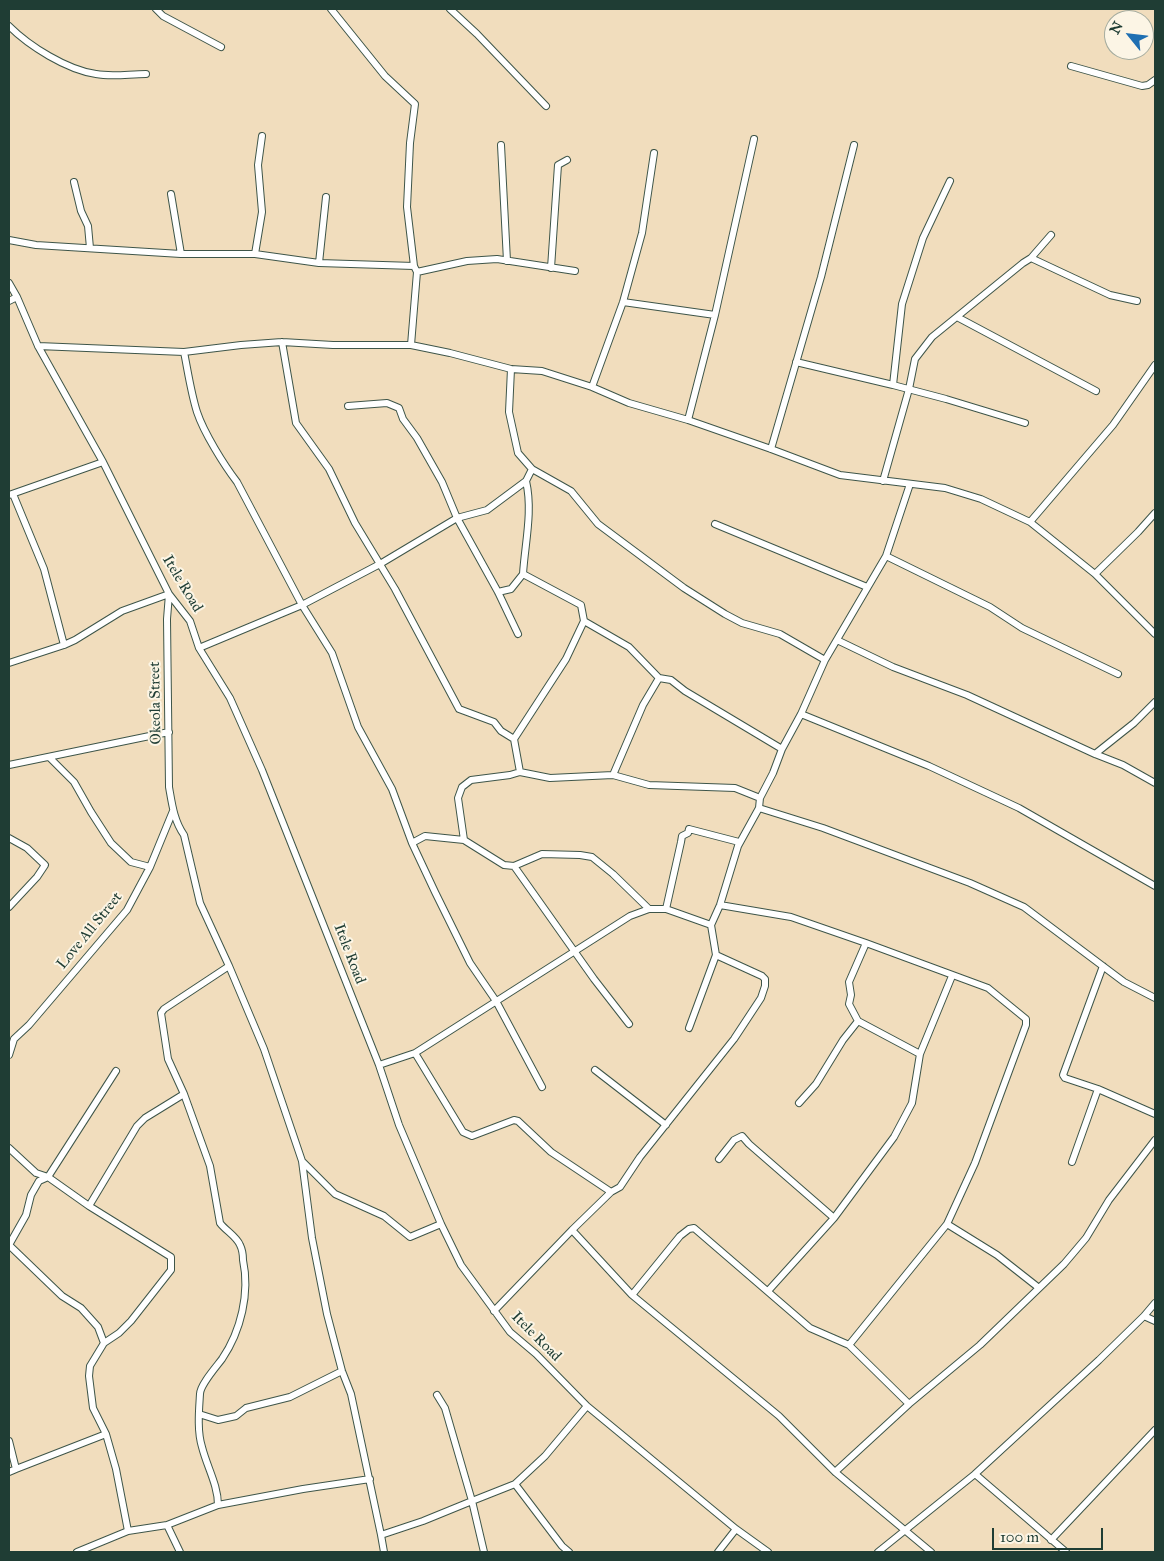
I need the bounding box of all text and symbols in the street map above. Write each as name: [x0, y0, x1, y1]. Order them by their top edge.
north arrow: [1104, 10, 1154, 60]
text: N: [1106, 19, 1127, 37]
street label: Itele Road: [158, 552, 206, 616]
street label: Okeola Street: [146, 661, 166, 745]
street label: Love All Street: [53, 889, 127, 973]
street label: Itele Road: [329, 921, 369, 987]
street label: Itele Road: [507, 1308, 565, 1366]
scale bar: [994, 1518, 1105, 1550]
text: 100 m: [1000, 1528, 1039, 1546]

